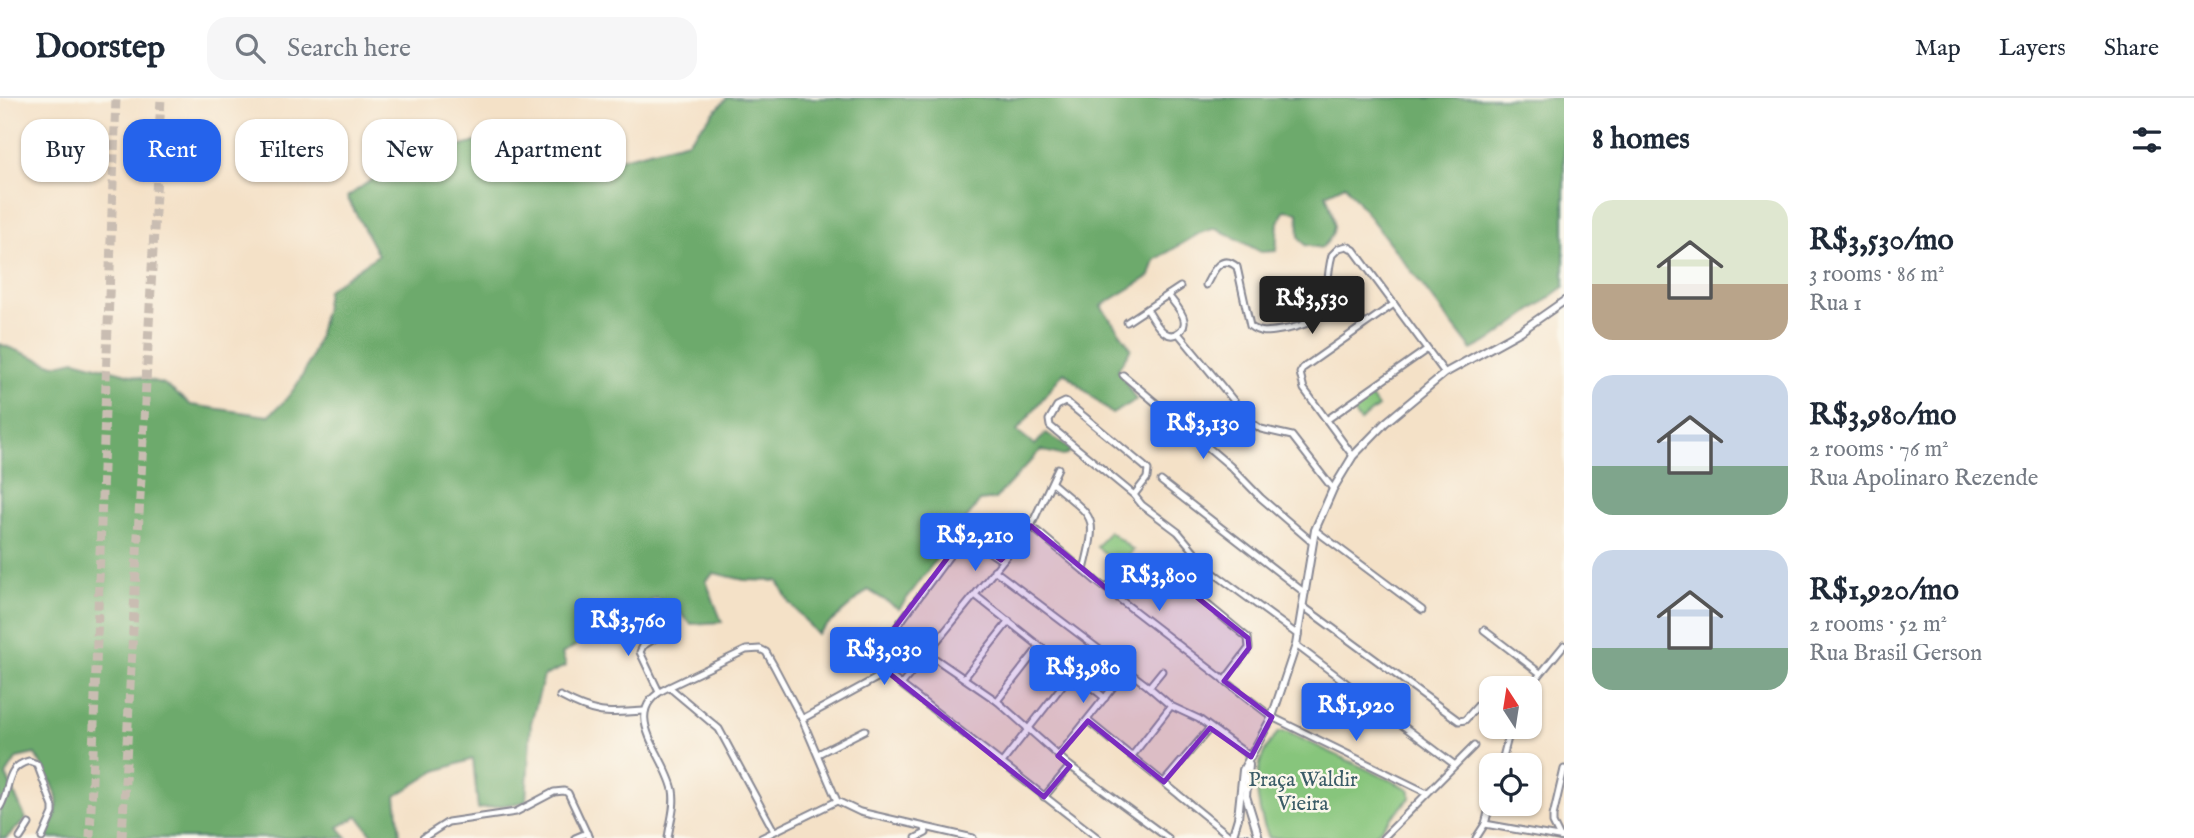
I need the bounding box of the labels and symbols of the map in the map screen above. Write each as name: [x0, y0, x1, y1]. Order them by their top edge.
pin: R$3,530: [1247, 276, 1377, 336]
pin: R$3,130: [1138, 402, 1268, 461]
pin: R$2,210: [910, 514, 1040, 573]
pin: R$3,800: [1094, 554, 1224, 613]
pin: R$3,760: [563, 598, 693, 658]
pin: R$3,030: [819, 628, 949, 687]
pin: R$3,980: [1018, 646, 1148, 705]
north arrow: [1479, 676, 1542, 738]
pin: R$1,920: [1291, 684, 1421, 743]
park label: Praça Waldir Vieira: [1248, 767, 1358, 818]

